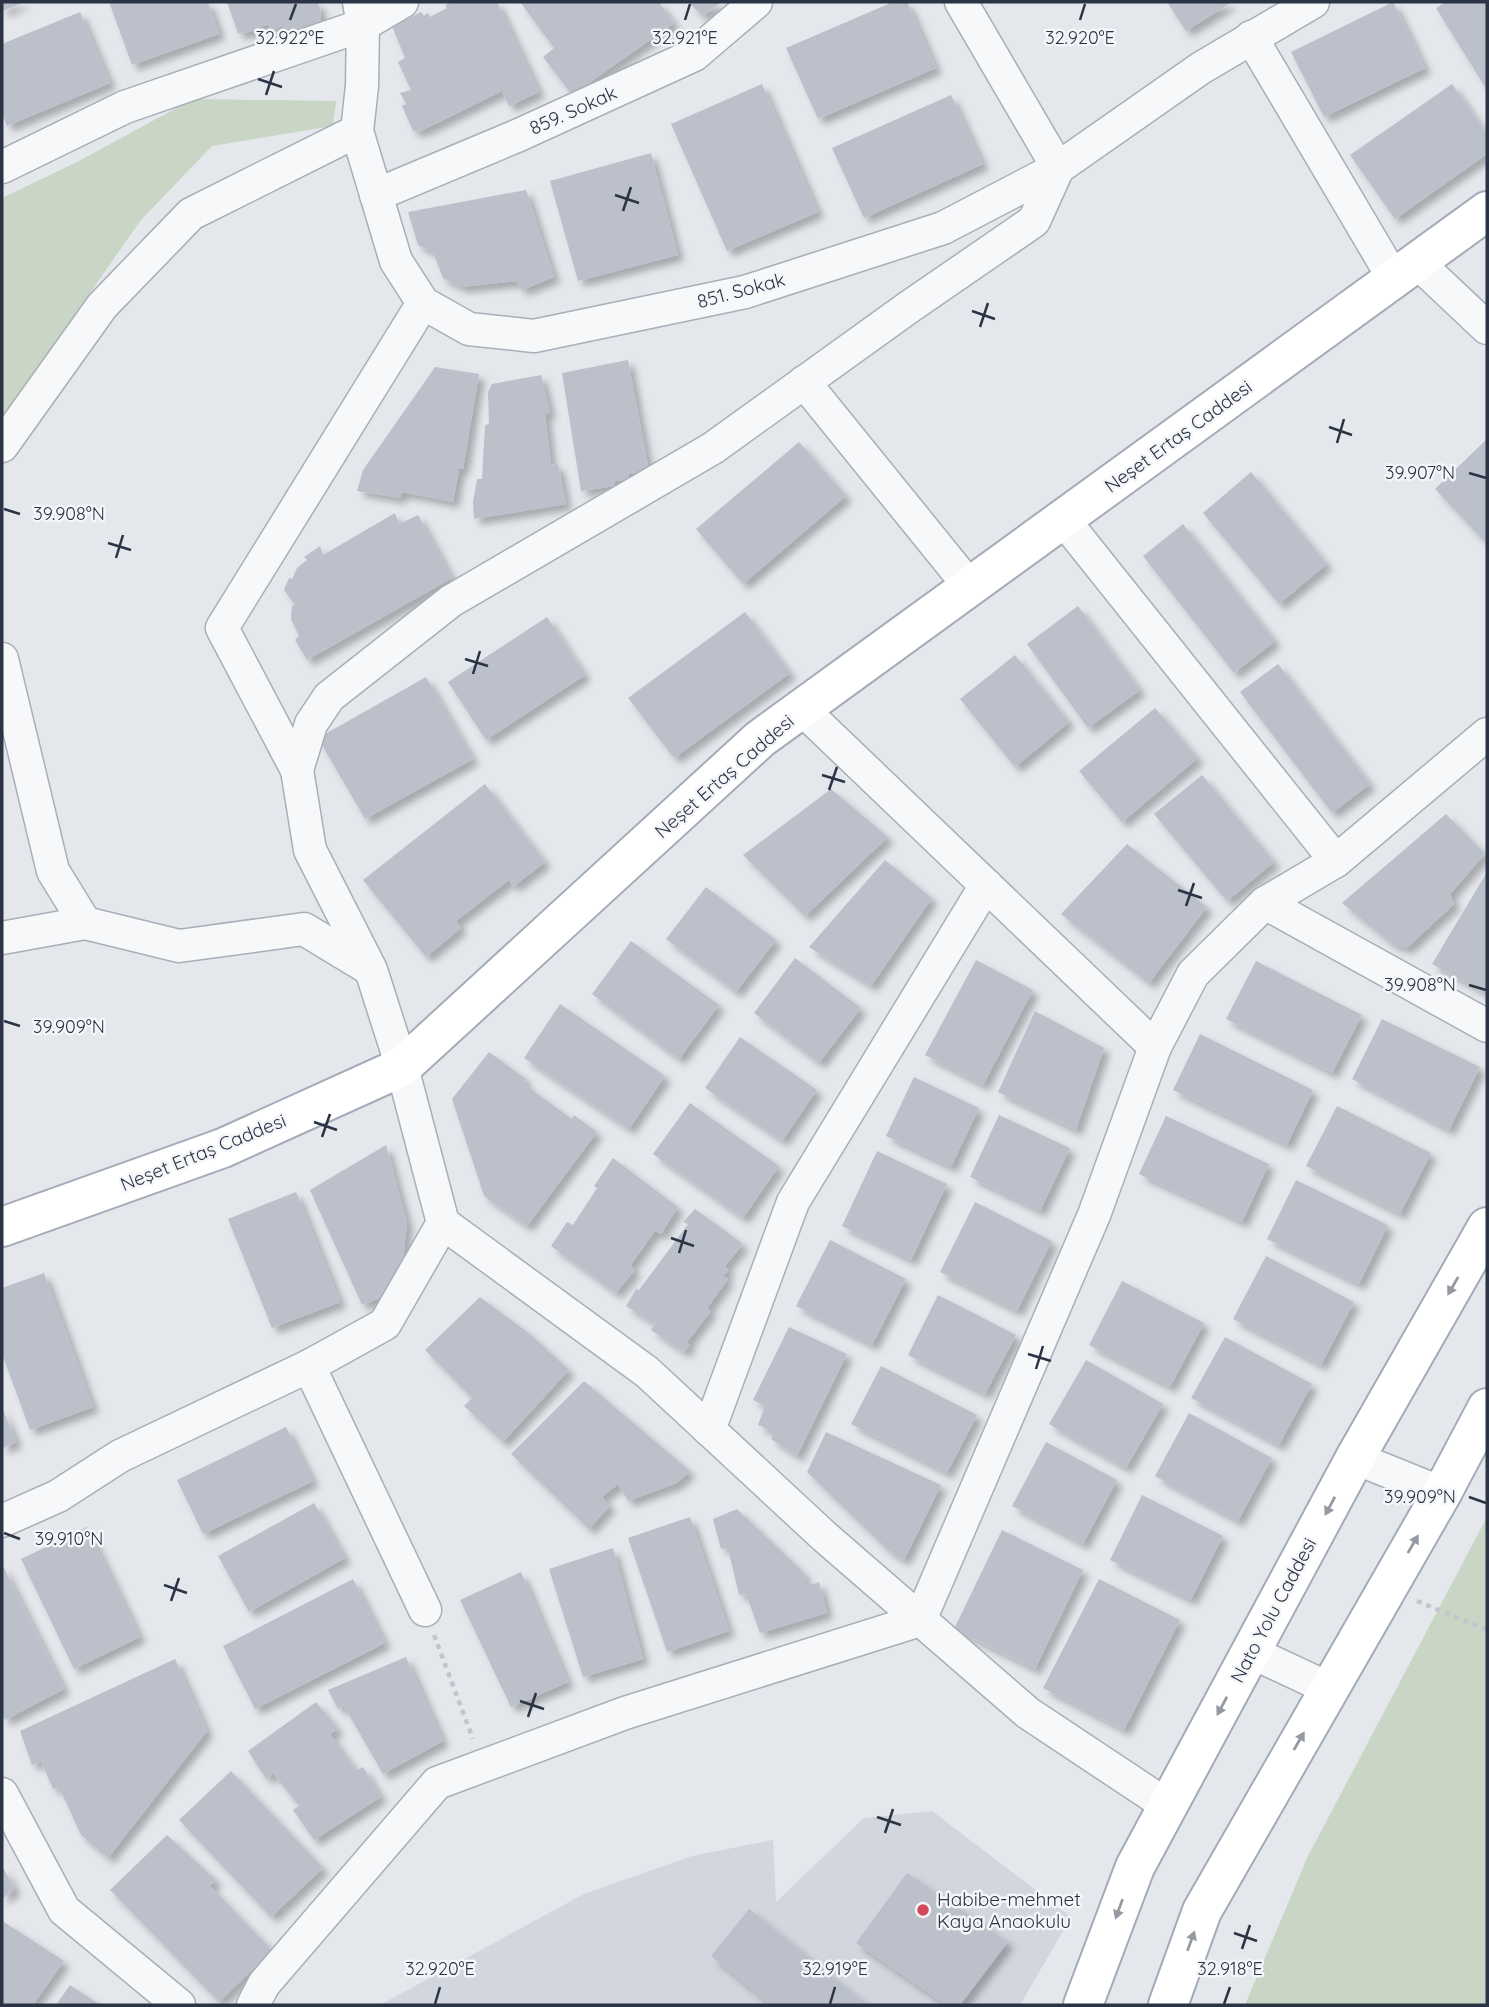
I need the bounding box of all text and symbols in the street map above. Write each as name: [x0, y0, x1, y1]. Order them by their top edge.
text: 32.922°E: [256, 26, 324, 49]
text: 32.921°E: [652, 26, 718, 49]
text: 32.920°E: [1045, 26, 1115, 49]
street label: 859. Sokak: [526, 80, 620, 140]
street label: 851. Sokak: [694, 267, 788, 313]
street label: Neşet Ertaş Caddesi: [1099, 374, 1257, 498]
text: 39.907°N: [1385, 461, 1455, 484]
text: 39.908°N: [33, 502, 105, 525]
street label: Neşet Ertaş Caddesi: [649, 709, 799, 843]
text: 39.908°N: [1384, 973, 1456, 996]
text: 39.909°N: [33, 1015, 105, 1038]
street label: Neşet Ertaş Caddesi: [117, 1108, 289, 1196]
one-way arrow: [1447, 1277, 1459, 1296]
text: 39.909°N: [1384, 1485, 1456, 1508]
one-way arrow: [1324, 1496, 1335, 1516]
text: 39.910°N: [35, 1527, 103, 1550]
street label: Nato Yolu Caddesi: [1225, 1533, 1321, 1687]
one-way arrow: [1407, 1534, 1419, 1554]
one-way arrow: [1216, 1696, 1227, 1716]
one-way arrow: [1293, 1732, 1306, 1751]
place label: Habibe-mehmet Kaya Anaokulu: [937, 1887, 1081, 1933]
one-way arrow: [1113, 1898, 1124, 1919]
marker: Habibe-mehmet Kaya Anaokulu: [915, 1902, 931, 1918]
one-way arrow: [1186, 1930, 1197, 1951]
text: 32.920°E: [405, 1957, 475, 1980]
text: 32.919°E: [802, 1957, 868, 1980]
text: 32.918°E: [1197, 1957, 1263, 1980]

